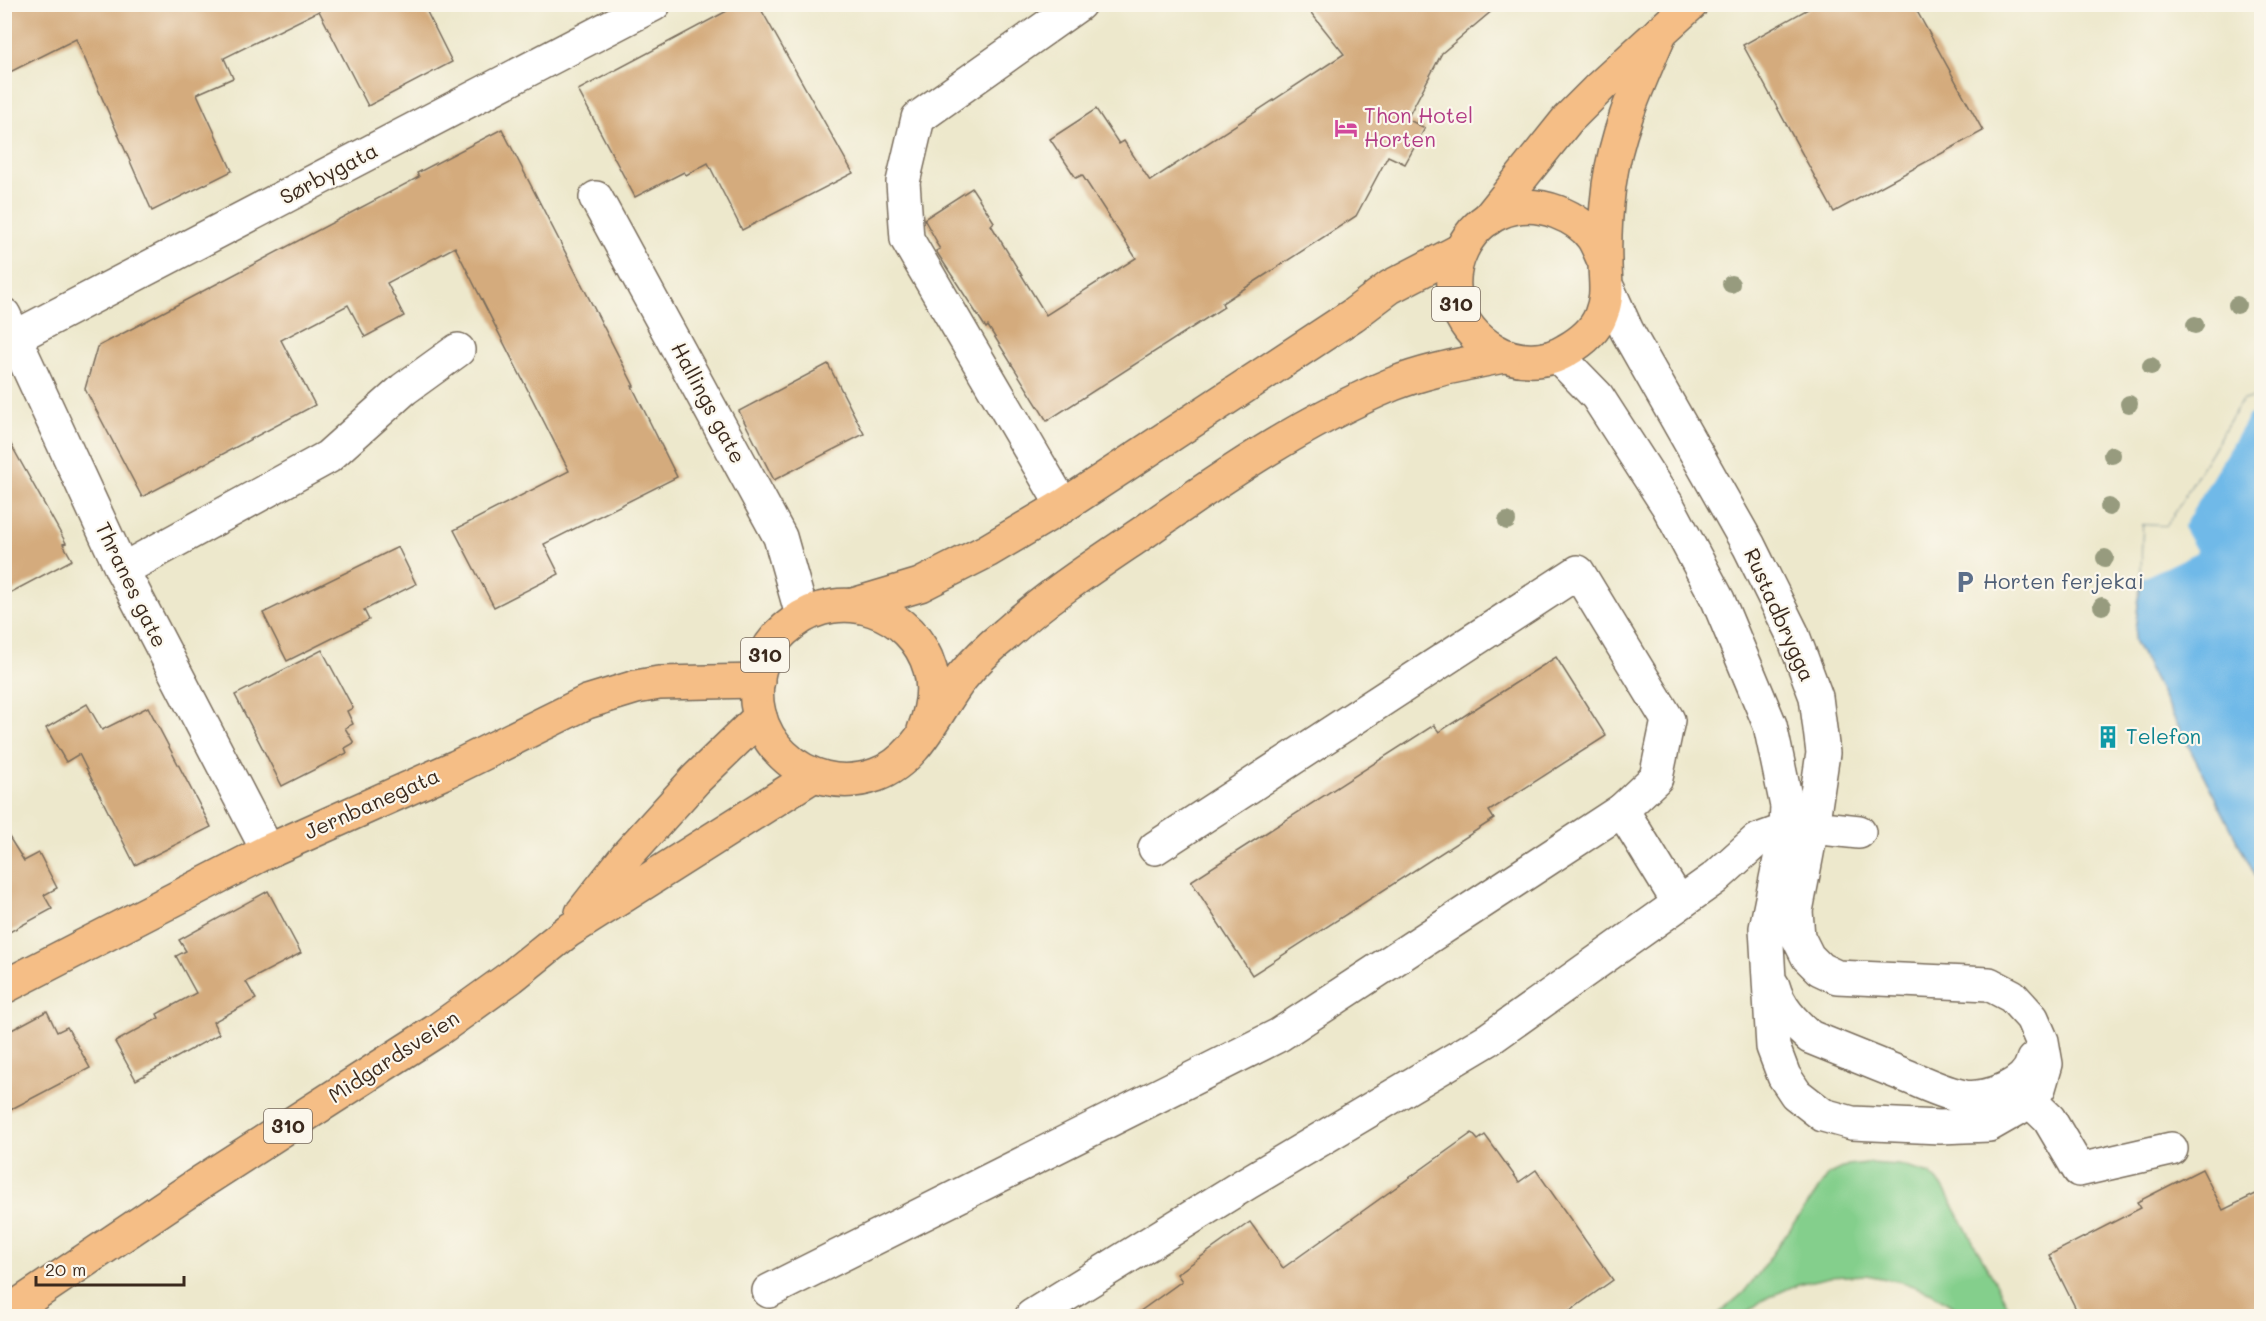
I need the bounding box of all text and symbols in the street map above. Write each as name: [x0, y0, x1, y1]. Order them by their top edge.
place label: Thon Hotel Horten: [1364, 101, 1473, 152]
hotel icon: Thon Hotel Horten: [1333, 115, 1359, 141]
street label: Sørbygata: [275, 136, 382, 210]
road number: 310: [1432, 287, 1480, 321]
street label: Hallings gate: [666, 337, 753, 467]
street label: Thranes gate: [90, 517, 174, 651]
street label: Rustadbrygga: [1739, 544, 1822, 685]
place label: Horten ferjekai: [1983, 567, 2144, 594]
parking icon: Horten ferjekai: [1952, 569, 1978, 595]
road number: 310: [741, 638, 789, 672]
place label: Telefon: [2126, 722, 2201, 749]
building icon: Telefon: [2095, 724, 2121, 750]
street label: Jernbanegata: [299, 761, 443, 845]
street label: Midgardsveien: [323, 1003, 464, 1108]
road number: 310: [264, 1109, 312, 1143]
scale bar: [36, 1249, 184, 1287]
text: 20 m: [45, 1257, 86, 1281]

